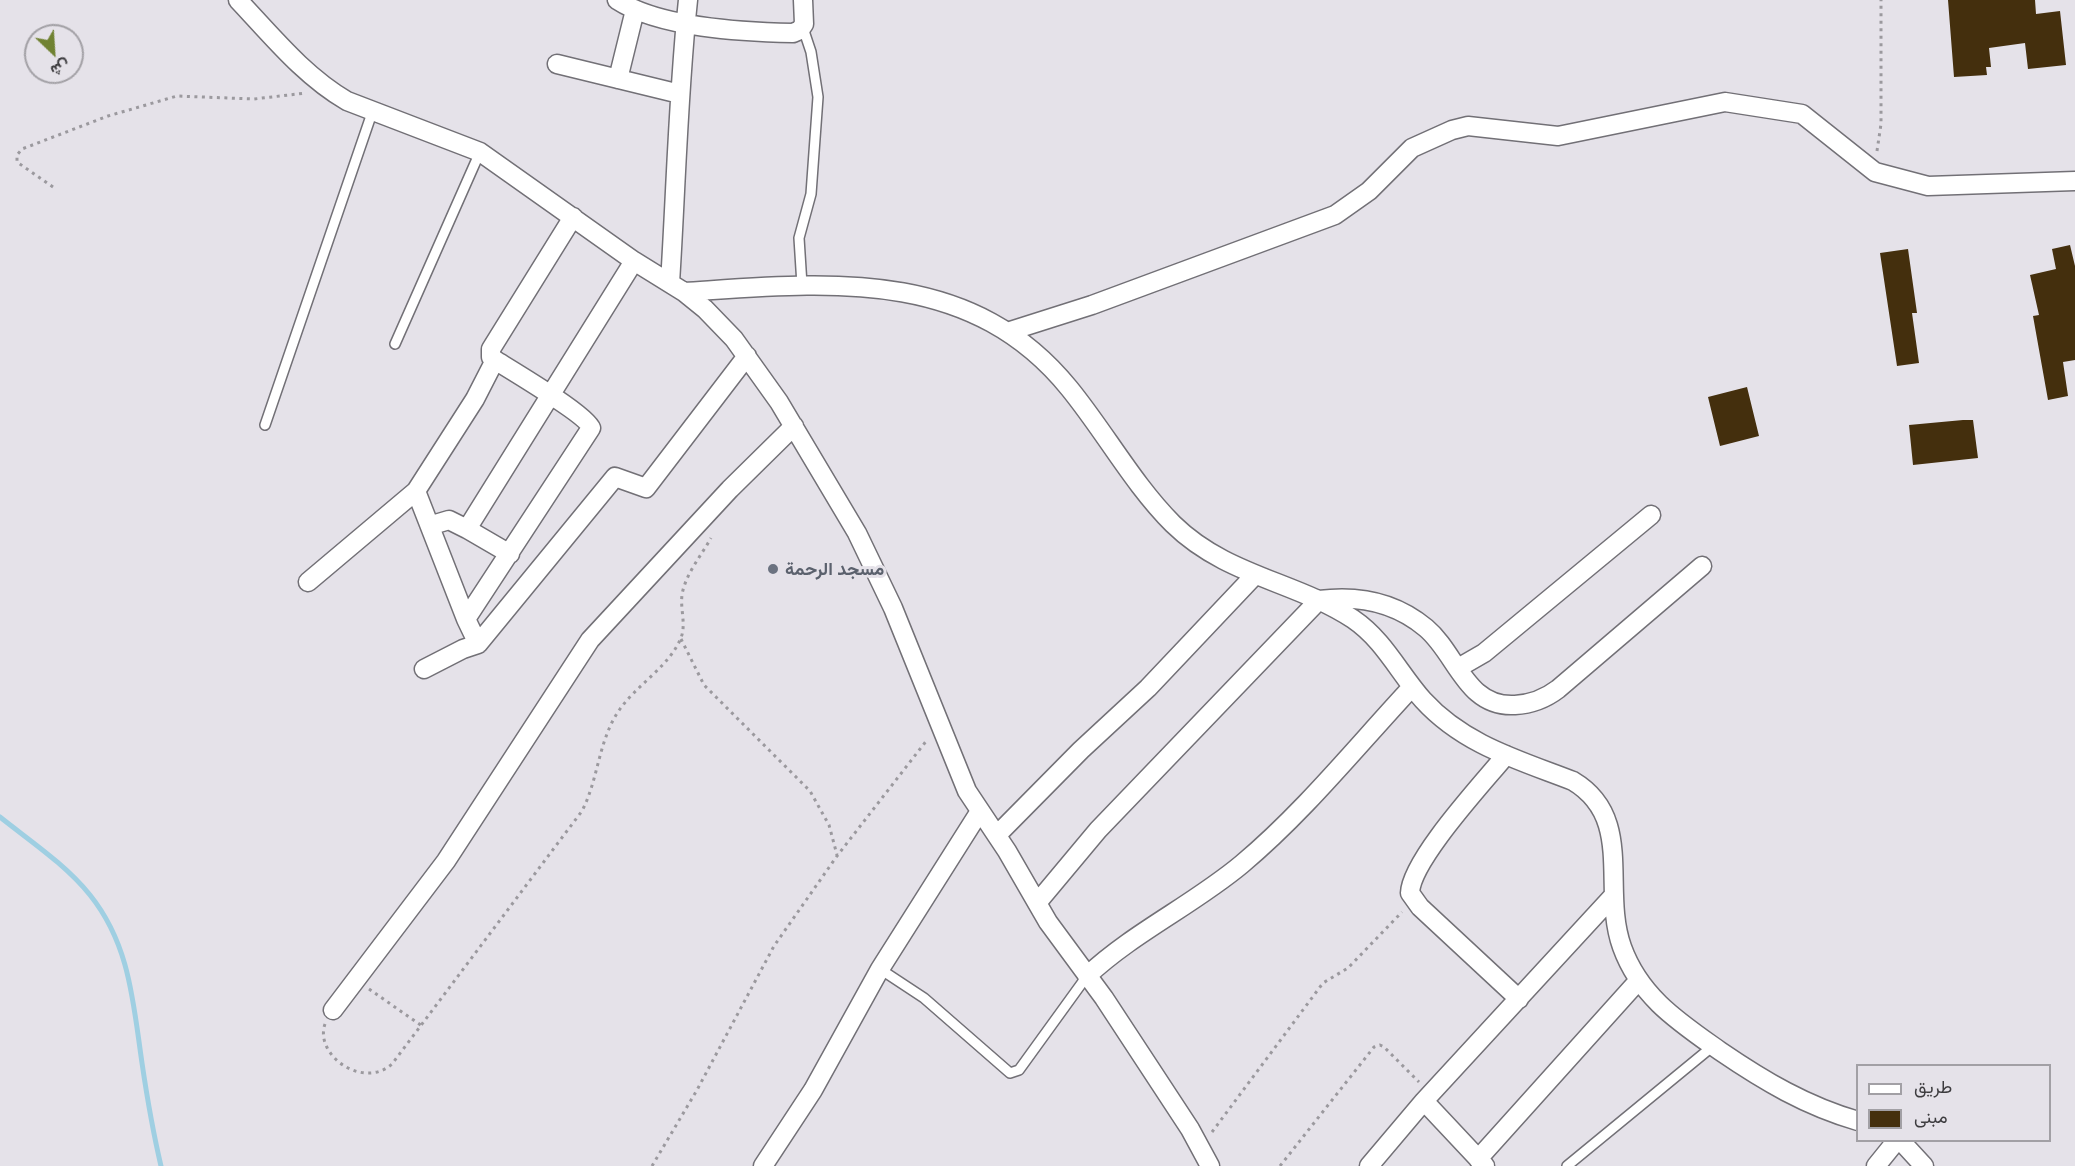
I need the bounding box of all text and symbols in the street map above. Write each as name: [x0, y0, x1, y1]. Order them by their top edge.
north arrow: [24, 24, 84, 84]
text: ش: [48, 56, 74, 82]
place label: مسجد الرحمة: [785, 558, 884, 580]
marker: مسجد الرحمة: [766, 562, 780, 576]
legend: [1856, 1064, 2051, 1142]
text: طريق: [1914, 1075, 1952, 1097]
text: مبنى: [1914, 1105, 1948, 1127]

